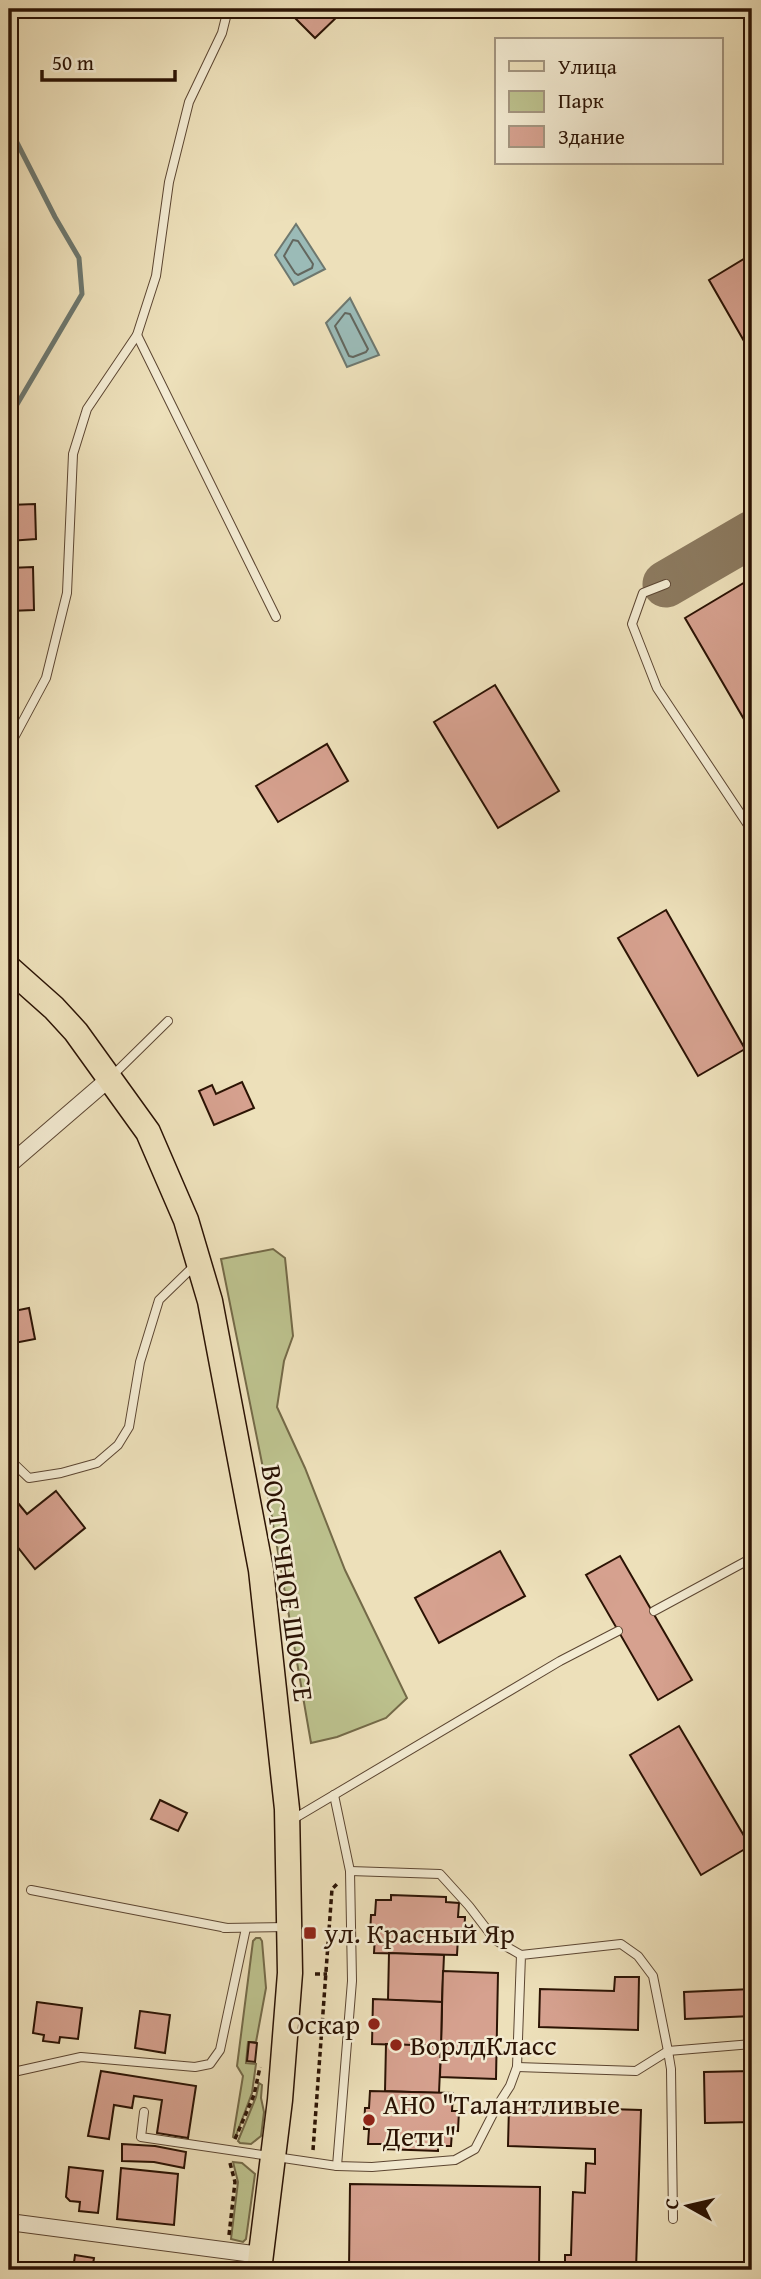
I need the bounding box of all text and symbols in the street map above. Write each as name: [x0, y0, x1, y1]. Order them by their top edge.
scale bar: [42, 38, 175, 82]
legend: [495, 38, 722, 164]
text: 50 m: [52, 47, 94, 78]
text: Улица: [558, 51, 617, 82]
text: Парк: [558, 85, 604, 116]
text: Здание: [558, 121, 625, 152]
street label: ВОСТОЧНОЕ ШОССЕ: [252, 1462, 325, 1704]
place label: ул. Красный Яр: [323, 1912, 515, 1953]
marker: ул. Красный Яр: [302, 1925, 318, 1941]
place label: Оскар: [287, 2003, 360, 2044]
marker: Оскар: [366, 2016, 382, 2032]
place label: ВорлдКласс: [410, 2024, 557, 2065]
marker: ВорлдКласс: [388, 2037, 404, 2053]
place label: АНО "Талантливые Дети": [382, 2083, 620, 2156]
marker: АНО "Талантливые Дети": [361, 2112, 377, 2128]
north arrow: [652, 2170, 722, 2240]
text: С: [657, 2196, 686, 2211]

